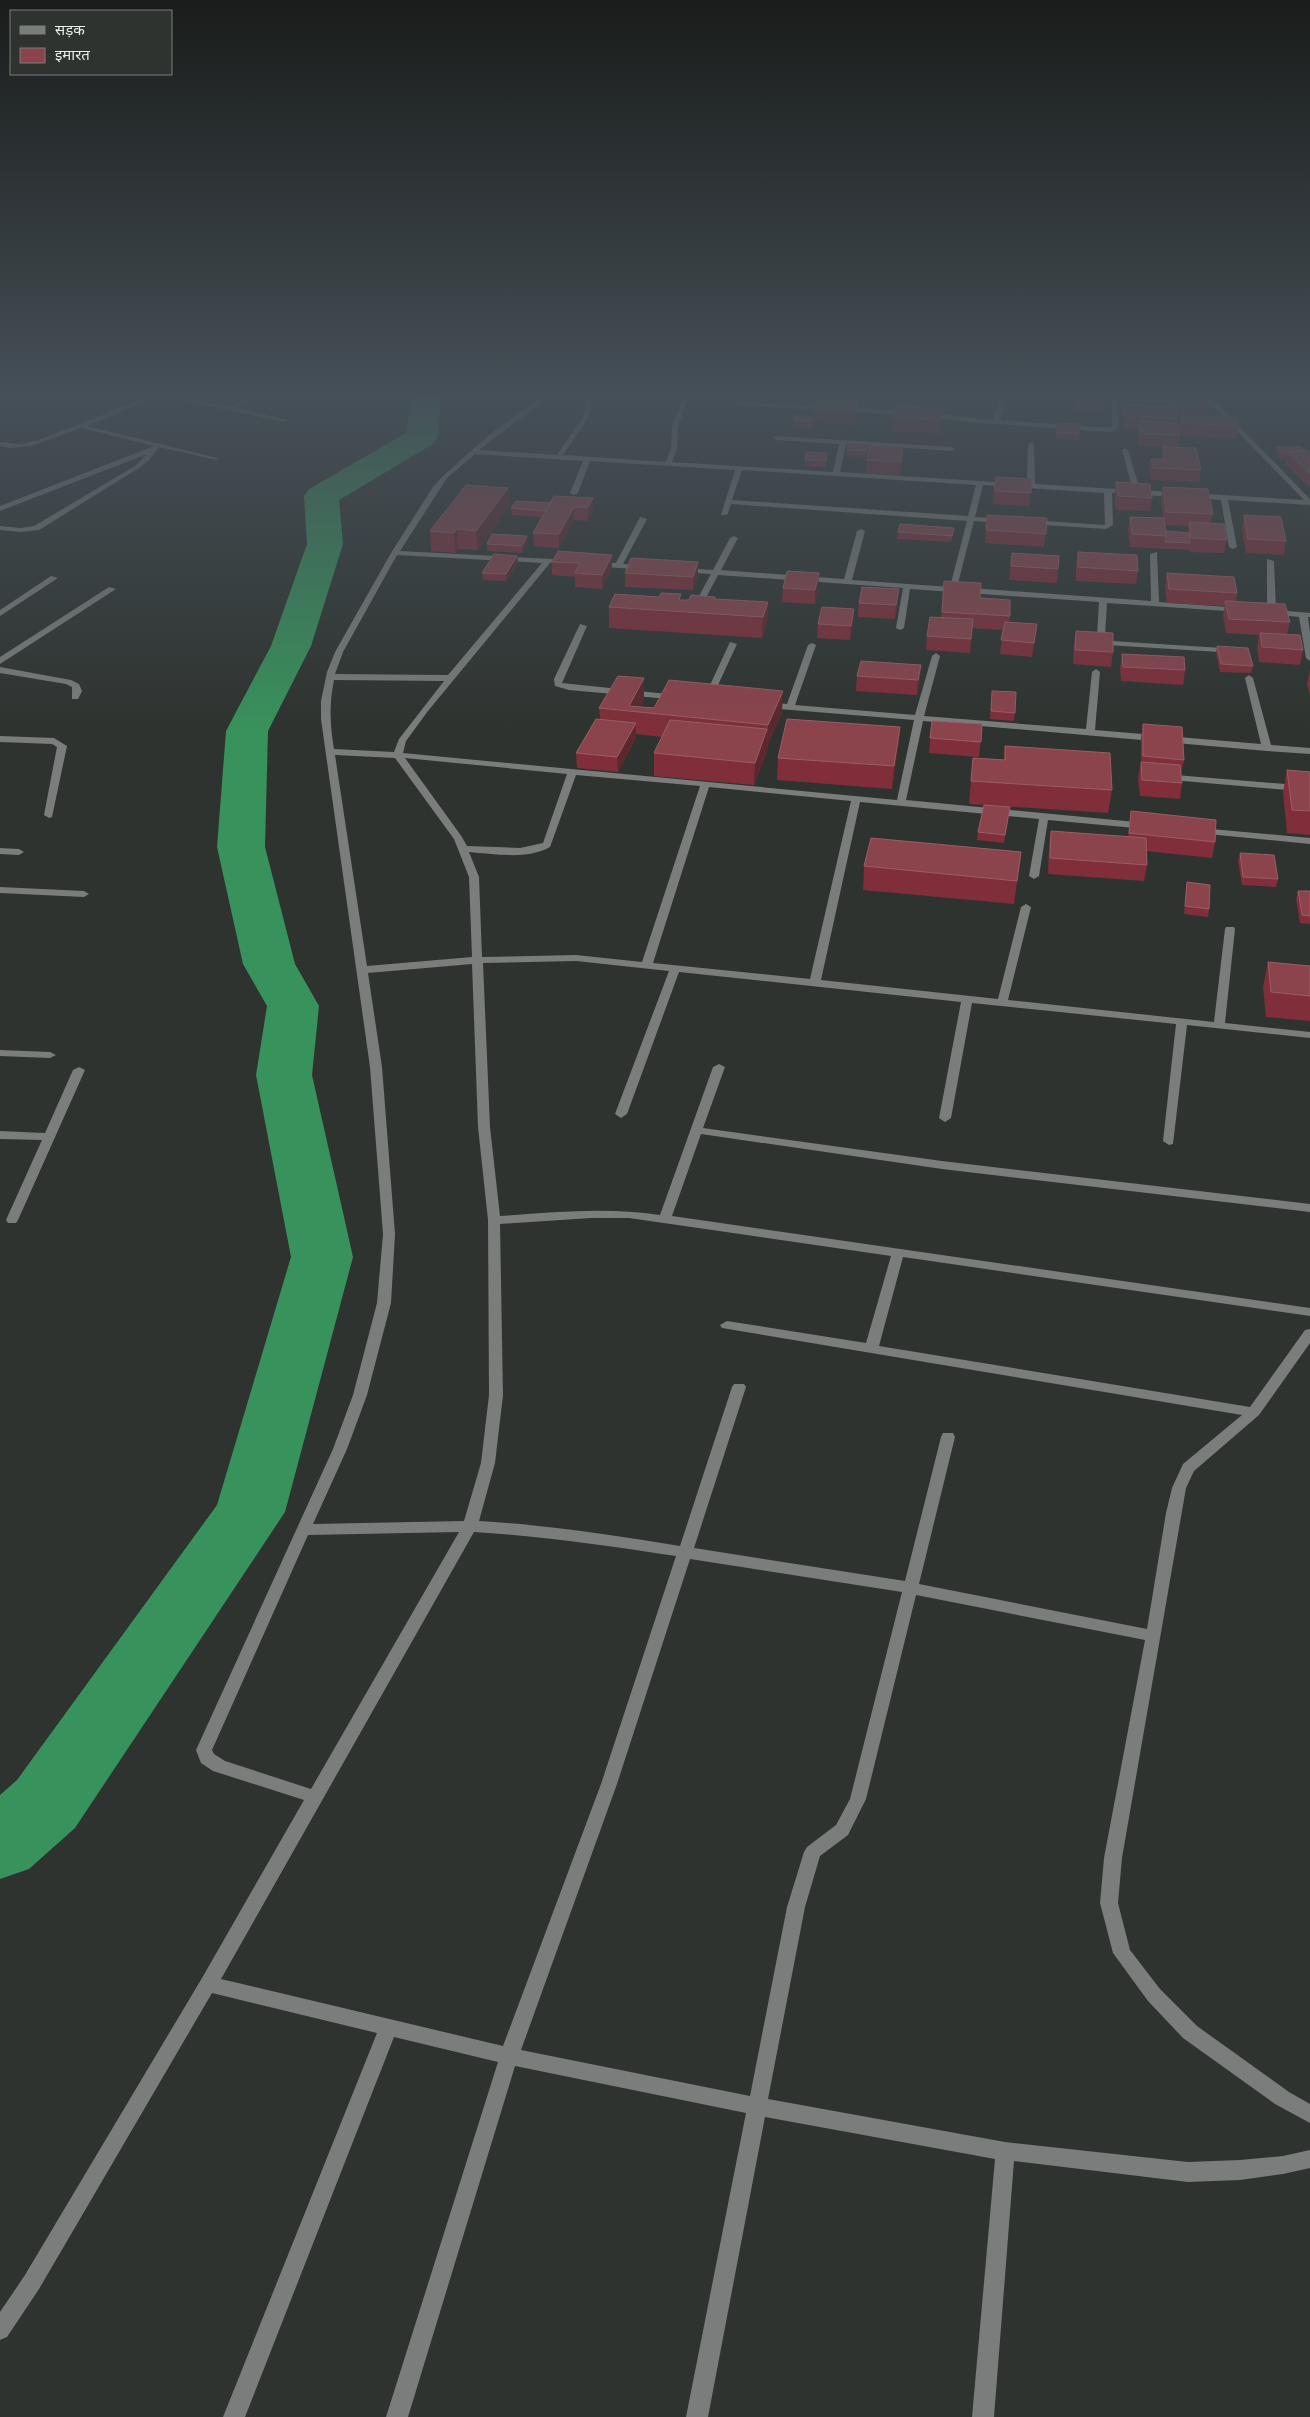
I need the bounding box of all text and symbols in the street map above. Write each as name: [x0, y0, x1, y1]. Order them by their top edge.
legend: [10, 10, 172, 75]
text: सड़क: [55, 21, 85, 39]
text: इमारत: [55, 46, 90, 64]

